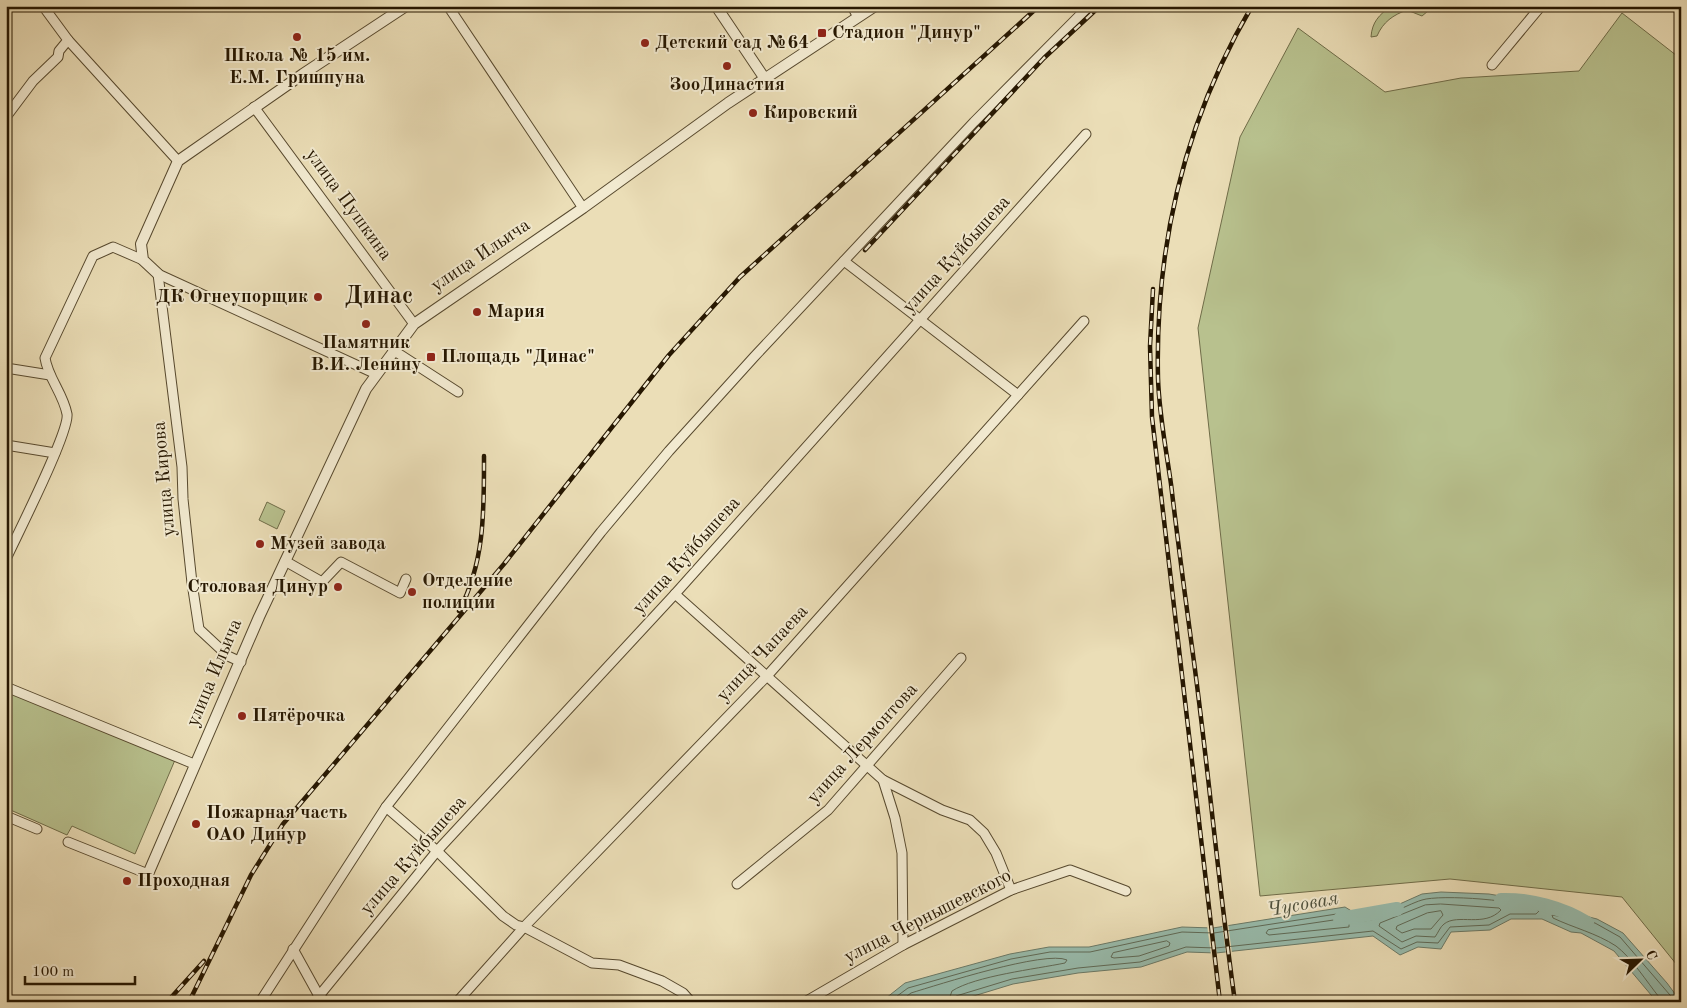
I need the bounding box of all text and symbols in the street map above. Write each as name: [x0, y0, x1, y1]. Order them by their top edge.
place label: Стадион "Динур": [832, 24, 981, 43]
marker: Стадион "Динур": [816, 27, 828, 39]
marker: Школа № 15 им. Е.М. Гришпуна: [291, 31, 303, 43]
place label: Детский сад №64: [655, 34, 809, 53]
marker: Детский сад №64: [639, 37, 651, 49]
place label: Школа № 15 им. Е.М. Гришпуна: [224, 47, 370, 88]
marker: ЗооДинастия: [721, 60, 733, 72]
place label: ЗооДинастия: [669, 76, 785, 95]
place label: Кировский: [763, 104, 858, 123]
marker: Кировский: [747, 107, 759, 119]
street label: улица Пушкина: [301, 146, 395, 265]
street label: улица Куйбышева: [900, 192, 1015, 317]
street label: улица Ильича: [428, 216, 535, 296]
district label: Динас: [345, 285, 413, 309]
place label: ДК Огнеупорщик: [156, 288, 308, 307]
marker: ДК Огнеупорщик: [312, 291, 324, 303]
place label: Мария: [487, 303, 545, 322]
marker: Мария: [471, 306, 483, 318]
marker: Памятник В.И. Ленину: [360, 318, 372, 330]
place label: Памятник В.И. Ленину: [310, 334, 422, 375]
place label: Площадь "Динас": [441, 348, 595, 367]
marker: Площадь "Динас": [425, 351, 437, 363]
street label: улица Кирова: [150, 420, 180, 537]
street label: улица Куйбышева: [630, 493, 745, 618]
place label: Музей завода: [270, 535, 386, 554]
marker: Музей завода: [254, 538, 266, 550]
place label: Отделение полиции: [422, 572, 513, 613]
place label: Столовая Динур: [187, 578, 328, 597]
marker: Столовая Динур: [332, 581, 344, 593]
marker: Отделение полиции: [406, 586, 418, 598]
street label: улица Чапаева: [714, 602, 813, 706]
street label: улица Ильича: [184, 616, 246, 730]
street label: улица Лермонтова: [804, 680, 922, 808]
place label: Пятёрочка: [252, 707, 346, 726]
marker: Пятёрочка: [236, 710, 248, 722]
street label: улица Куйбышева: [357, 792, 471, 919]
place label: Пожарная часть ОАО Динур: [206, 804, 347, 845]
marker: Пожарная часть ОАО Динур: [190, 818, 202, 830]
street label: улица Чернышевского: [841, 867, 1015, 967]
place label: Проходная: [137, 872, 230, 891]
marker: Проходная: [121, 875, 133, 887]
water label: Чусовая: [1266, 889, 1341, 921]
north arrow: [1614, 936, 1664, 986]
text: С: [1643, 948, 1659, 962]
scale bar: [25, 953, 135, 985]
text: 100 m: [32, 965, 74, 980]

